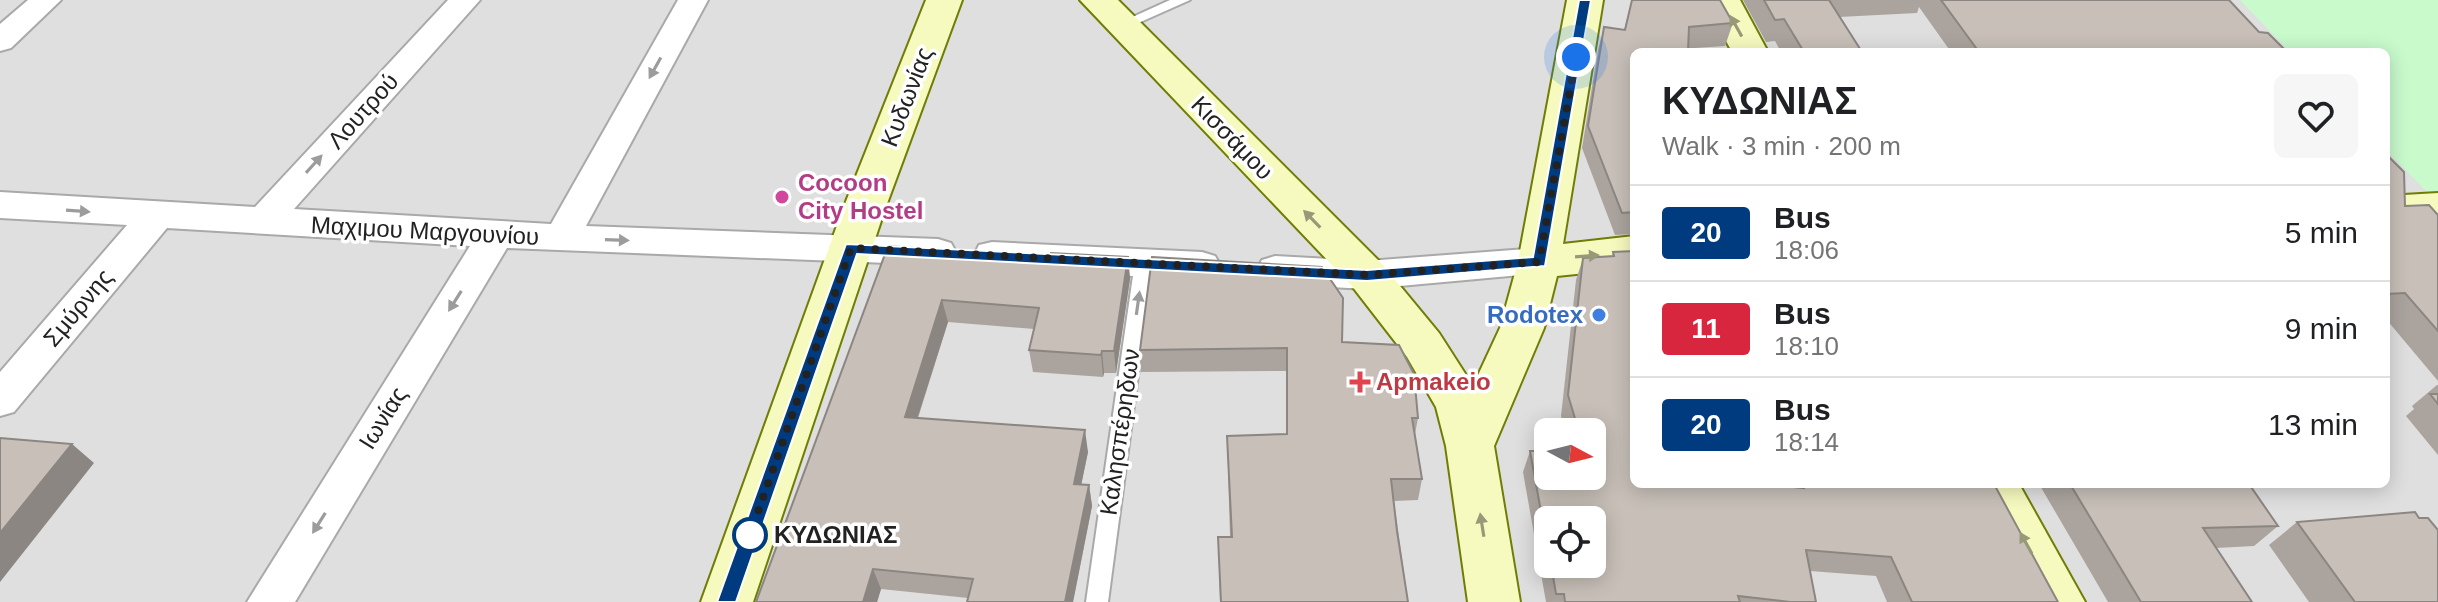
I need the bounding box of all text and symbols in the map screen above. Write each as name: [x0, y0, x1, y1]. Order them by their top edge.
one-way arrow: [1729, 15, 1743, 37]
your location: [1556, 37, 1596, 77]
street label: Κυδωνίας: [875, 43, 938, 150]
one-way arrow: [648, 57, 662, 80]
street label: Λουτρού: [322, 67, 403, 154]
button: heart: [2274, 74, 2358, 158]
text: ΚΥΔΩΝΙΑΣ: [1662, 80, 1857, 122]
street label: Κισσάμου: [1186, 90, 1279, 185]
text: Walk · 3 min · 200 m: [1662, 131, 1901, 161]
one-way arrow: [305, 155, 323, 174]
place label: Cocoon City Hostel: [798, 169, 923, 224]
marker: Cocoon City Hostel: [773, 188, 791, 206]
text: Bus: [1774, 201, 1831, 234]
one-way arrow: [66, 205, 91, 218]
one-way arrow: [1304, 210, 1322, 229]
street label: Μαχιμου Mαργουνίου: [310, 211, 540, 250]
text: 5 min: [2285, 216, 2358, 249]
text: 20: [1690, 217, 1722, 248]
one-way arrow: [605, 234, 630, 247]
text: 18:06: [1774, 235, 1839, 265]
one-way arrow: [1575, 249, 1600, 262]
street label: Σμύρνης: [38, 264, 118, 352]
one-way arrow: [448, 290, 462, 312]
one-way arrow: [1132, 290, 1145, 315]
text: Bus: [1774, 297, 1831, 330]
place label: Rodotex: [1487, 301, 1584, 328]
marker: Rodotex: [1590, 306, 1608, 324]
text: 9 min: [2285, 312, 2358, 345]
text: 11: [1691, 313, 1721, 344]
text: 18:10: [1774, 331, 1839, 361]
street label: Καλησπέρηδων: [1094, 347, 1145, 517]
place label: Apmakeio: [1376, 368, 1491, 395]
marker: Apmakeio: [1351, 373, 1369, 391]
street label: Ιωνίας: [353, 382, 412, 454]
text: Bus: [1774, 393, 1831, 426]
text: 13 min: [2268, 408, 2358, 441]
text: 20: [1690, 409, 1722, 440]
north arrow: [1534, 418, 1606, 490]
map controls: [1534, 418, 1606, 578]
text: 18:14: [1774, 427, 1839, 457]
button: locate: [1534, 506, 1606, 578]
one-way arrow: [311, 512, 326, 533]
one-way arrow: [1475, 512, 1488, 537]
marker: ΚΥΔΩΝΙΑΣ: [733, 518, 767, 552]
place label: ΚΥΔΩΝΙΑΣ: [774, 521, 897, 548]
one-way arrow: [2019, 532, 2033, 554]

